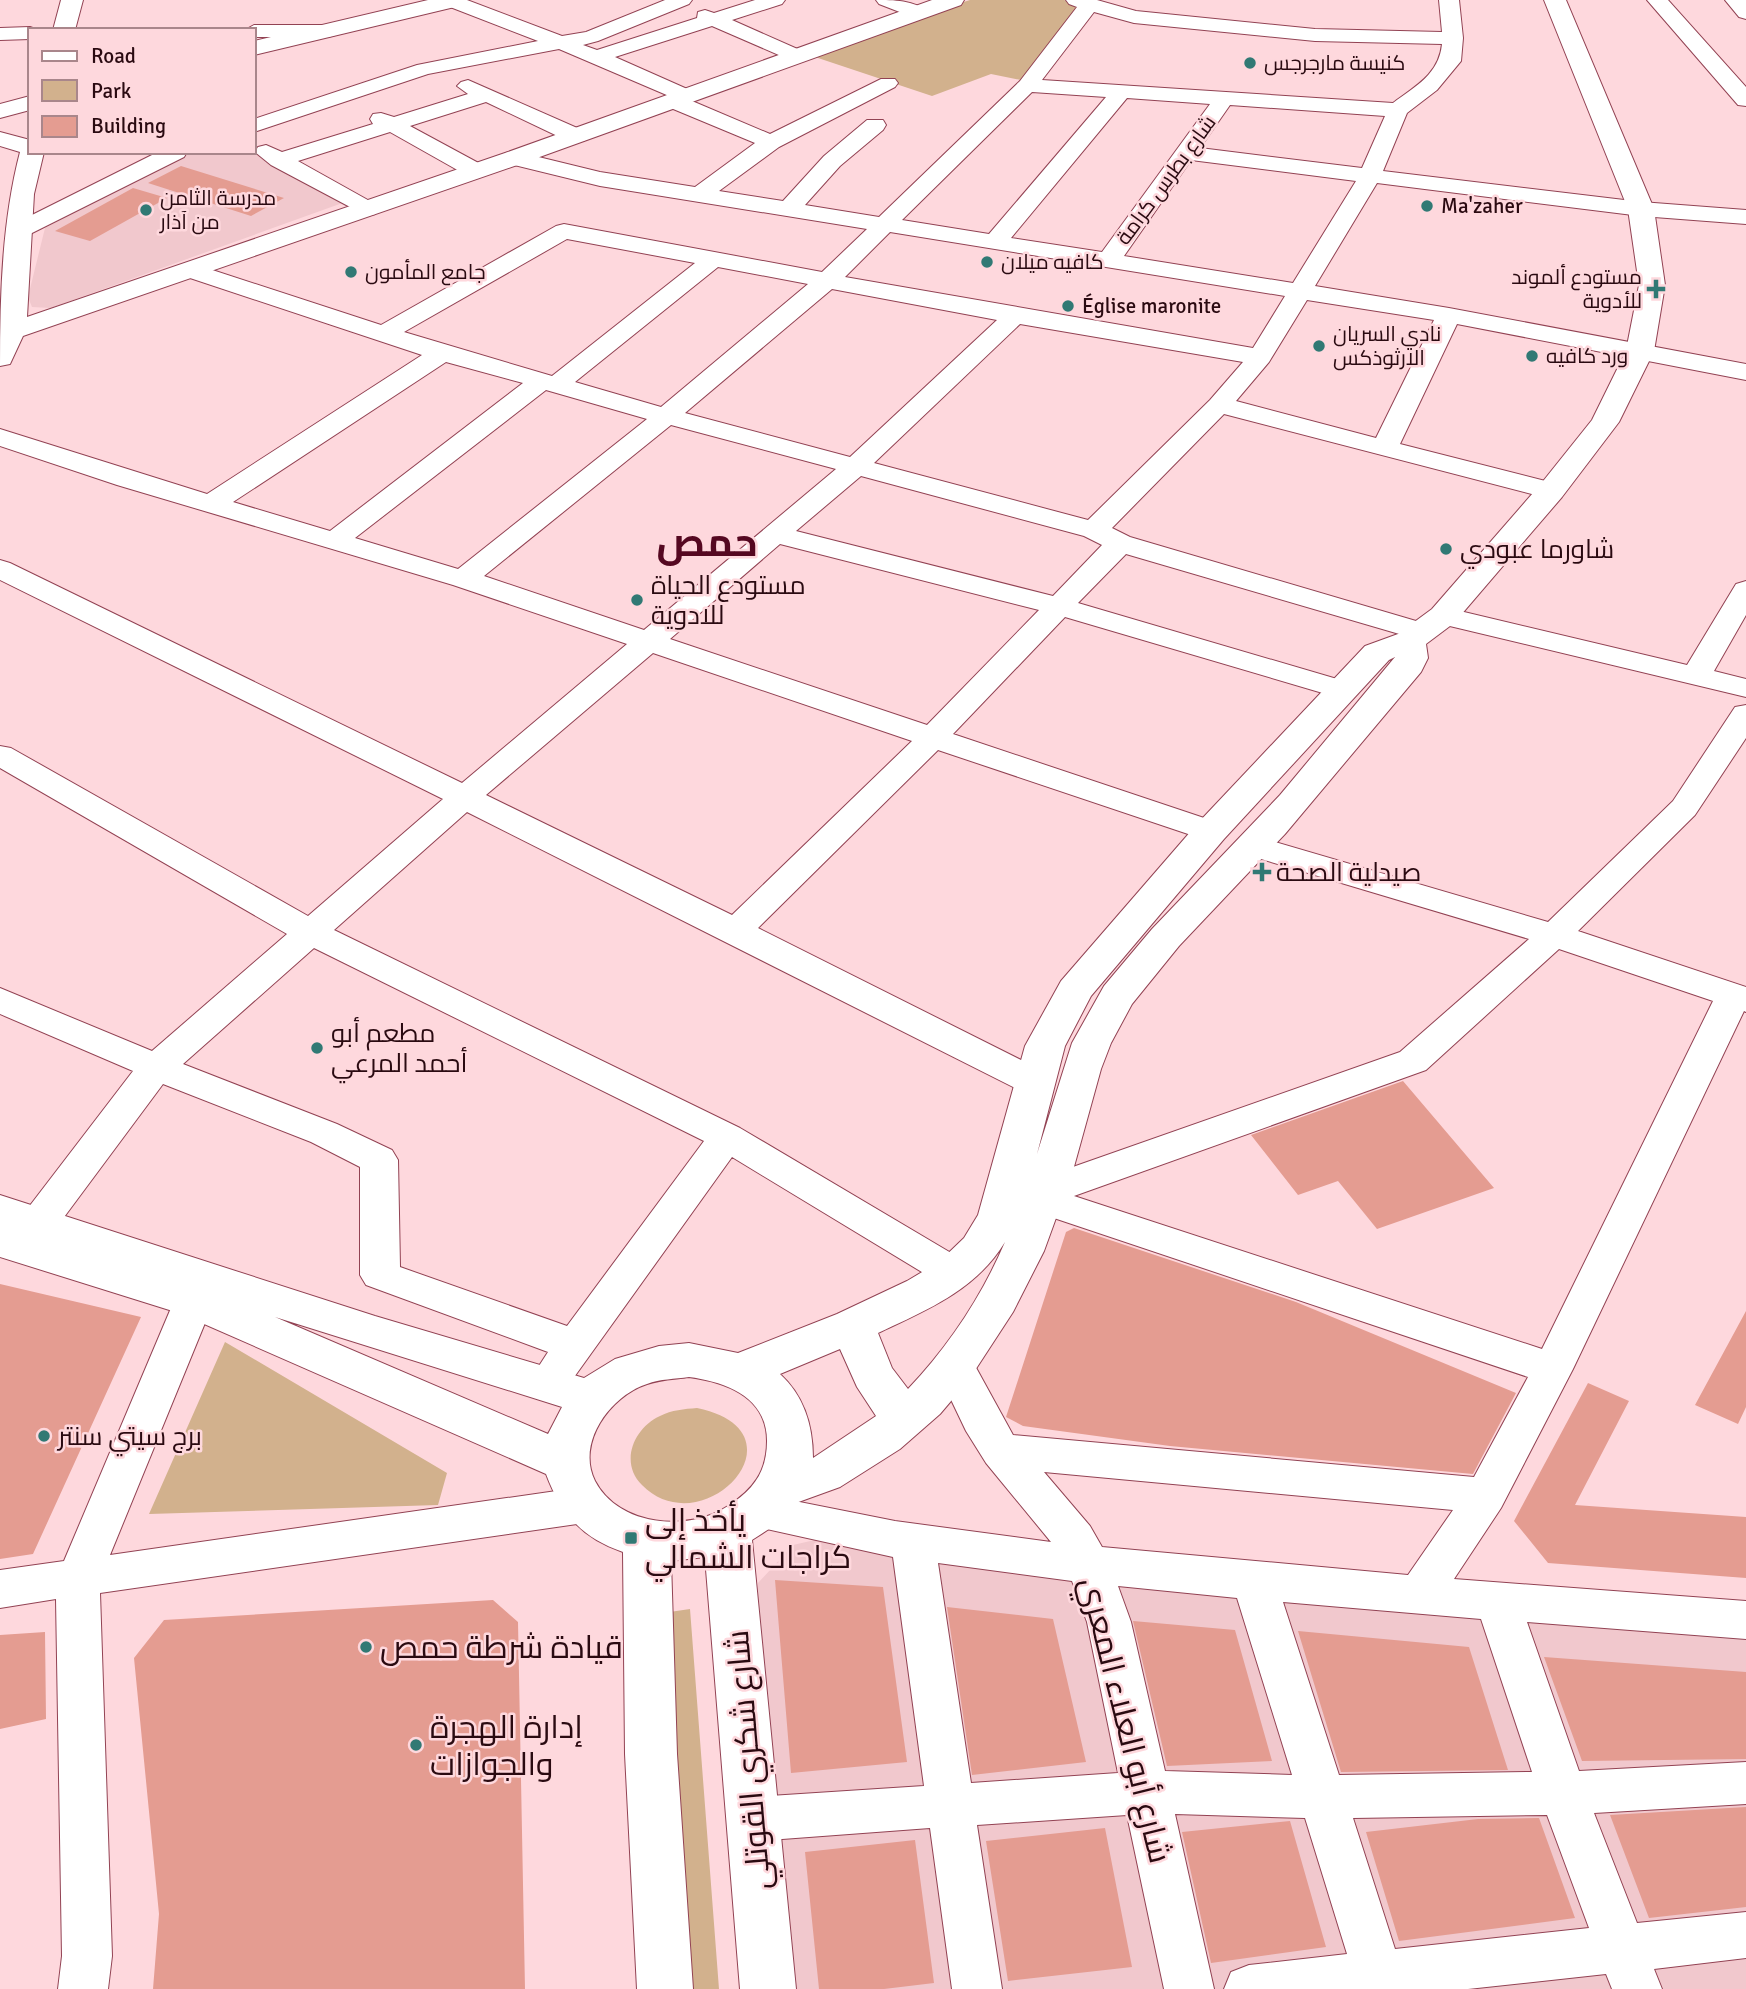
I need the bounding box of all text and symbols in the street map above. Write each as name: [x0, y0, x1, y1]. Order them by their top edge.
legend: [28, 28, 256, 154]
text: Road: [91, 43, 136, 69]
place label: كنيسة مارجرجس: [1264, 50, 1405, 76]
marker: كنيسة مارجرجس: [1242, 55, 1258, 71]
text: Park: [91, 78, 132, 104]
street label: شارع بطرس كرامة: [1110, 110, 1222, 250]
text: Building: [91, 113, 166, 139]
place label: مدرسة الثامن من آذار: [159, 185, 276, 235]
place label: Ma'zaher: [1441, 193, 1523, 219]
marker: Ma'zaher: [1419, 198, 1435, 214]
marker: مدرسة الثامن من آذار: [138, 202, 154, 218]
place label: كافيه ميلان: [1001, 249, 1104, 275]
marker: كافيه ميلان: [979, 254, 995, 270]
place label: جامع المأمون: [365, 259, 486, 286]
marker: جامع المأمون: [343, 264, 359, 280]
place label: مستودع ألموند للأدوية: [1511, 264, 1642, 314]
marker: مستودع ألموند للأدوية: [1648, 281, 1664, 297]
place label: Église maronite: [1082, 293, 1221, 319]
marker: Église maronite: [1060, 298, 1076, 314]
place label: نادي السريان الارثوذكس: [1333, 321, 1441, 371]
marker: نادي السريان الارثوذكس: [1311, 338, 1327, 354]
place label: ورد كافيه: [1546, 343, 1628, 369]
marker: ورد كافيه: [1524, 348, 1540, 364]
district label: حمص: [656, 518, 758, 568]
place label: شاورما عبودي: [1460, 534, 1614, 569]
marker: شاورما عبودي: [1438, 541, 1454, 557]
place label: مستودع الحياة للادوية: [651, 570, 806, 632]
marker: مستودع الحياة للادوية: [629, 592, 645, 608]
place label: صيدلية الصحة: [1276, 857, 1421, 889]
marker: صيدلية الصحة: [1254, 864, 1270, 880]
place label: مطعم أبو أحمد المرعي: [331, 1016, 467, 1084]
marker: مطعم أبو أحمد المرعي: [309, 1040, 325, 1056]
place label: برج سيتي سنتر: [56, 1421, 202, 1457]
marker: برج سيتي سنتر: [36, 1428, 52, 1444]
place label: يأخذ إلى كراجات الشمالي: [645, 1500, 851, 1582]
marker: يأخذ إلى كراجات الشمالي: [623, 1530, 639, 1546]
street label: شارع أبو العلاء المعري: [1066, 1573, 1181, 1868]
place label: قيادة شرطة حمص: [380, 1628, 623, 1667]
street label: شارع شكري القوتلي: [718, 1628, 784, 1891]
marker: قيادة شرطة حمص: [358, 1639, 374, 1655]
place label: إدارة الهجرة والجوازات: [430, 1708, 583, 1784]
marker: إدارة الهجرة والجوازات: [408, 1737, 424, 1753]

